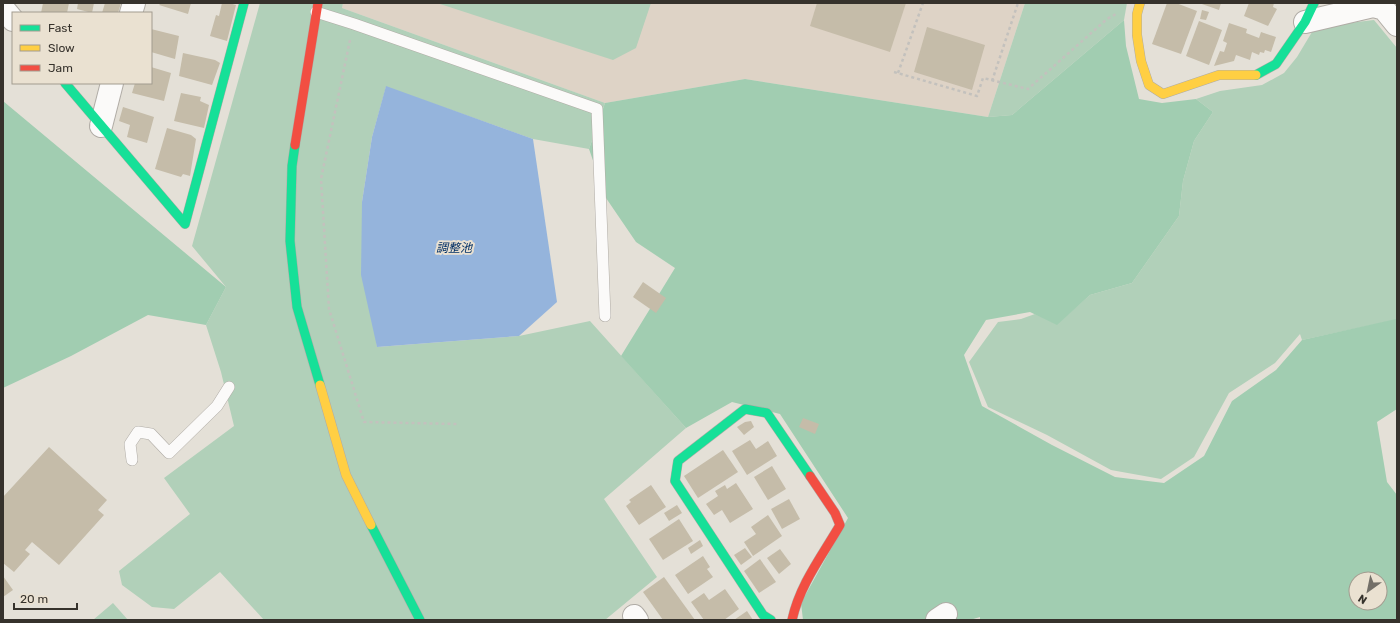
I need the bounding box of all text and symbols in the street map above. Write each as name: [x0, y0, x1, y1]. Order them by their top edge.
legend: [12, 12, 152, 84]
text: Fast: [48, 21, 72, 35]
text: Slow: [48, 41, 75, 55]
text: Jam: [48, 61, 73, 75]
water label: 調整池: [436, 241, 473, 255]
north arrow: [1348, 571, 1388, 611]
scale bar: [14, 585, 77, 611]
text: N: [1356, 591, 1370, 607]
text: 20 m: [20, 592, 48, 606]

